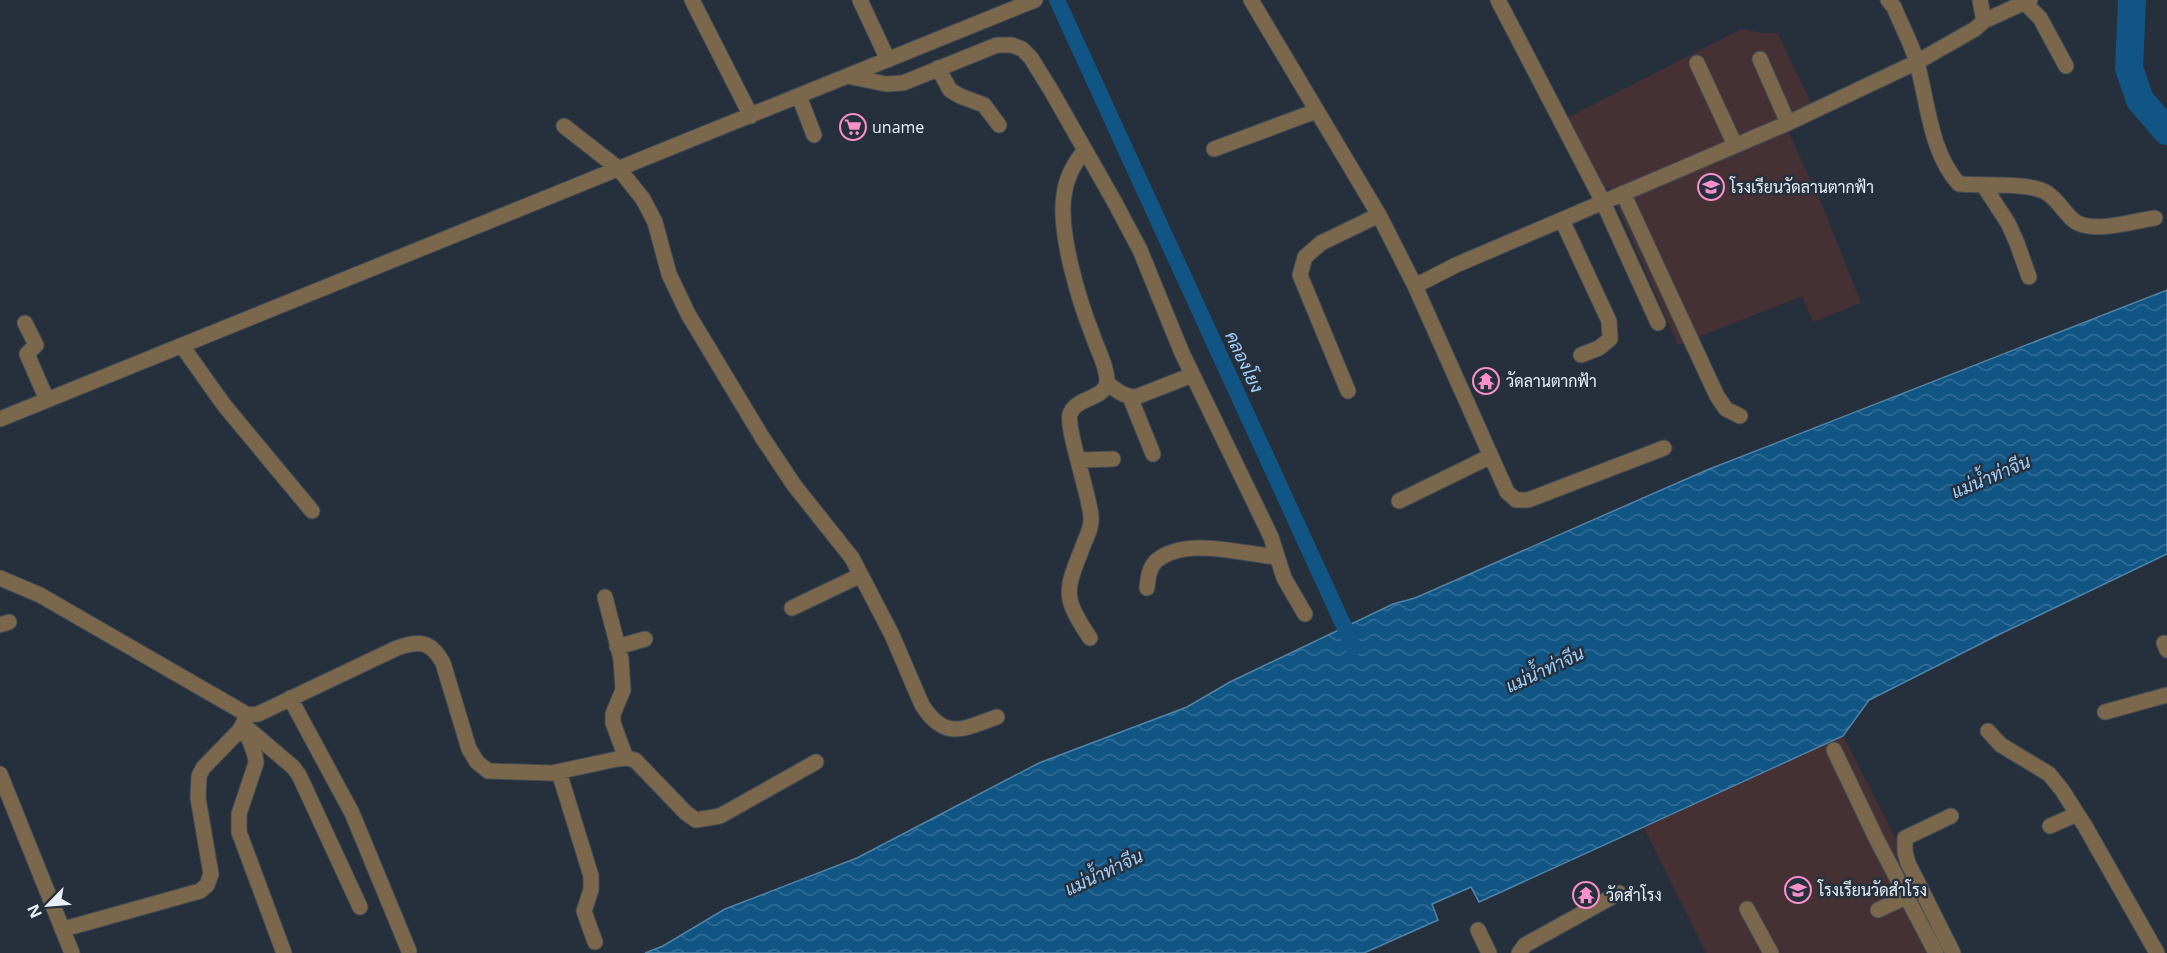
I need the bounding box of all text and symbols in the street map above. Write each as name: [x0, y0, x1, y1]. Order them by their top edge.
supermarket icon: uname: [838, 112, 868, 142]
place label: uname: [872, 116, 924, 138]
school or university icon: โรงเรียนวัดลานตากฟ้า: [1696, 172, 1726, 202]
place label: โรงเรียนวัดลานตากฟ้า: [1729, 176, 1874, 198]
water label: คลองโยง: [1220, 327, 1270, 396]
temple icon: วัดลานตากฟ้า: [1471, 366, 1501, 396]
place label: วัดลานตากฟ้า: [1506, 370, 1597, 392]
water label: แม่น้ำท่าจีน: [1946, 446, 2034, 503]
water label: แม่น้ำท่าจีน: [1500, 638, 1588, 698]
water label: แม่น้ำท่าจีน: [1059, 841, 1147, 901]
north arrow: [18, 875, 78, 935]
school or university icon: โรงเรียนวัดสำโรง: [1783, 875, 1813, 905]
place label: โรงเรียนวัดสำโรง: [1817, 879, 1927, 901]
temple icon: วัดสำโรง: [1571, 880, 1601, 910]
place label: วัดสำโรง: [1606, 884, 1662, 906]
text: N: [22, 901, 47, 922]

